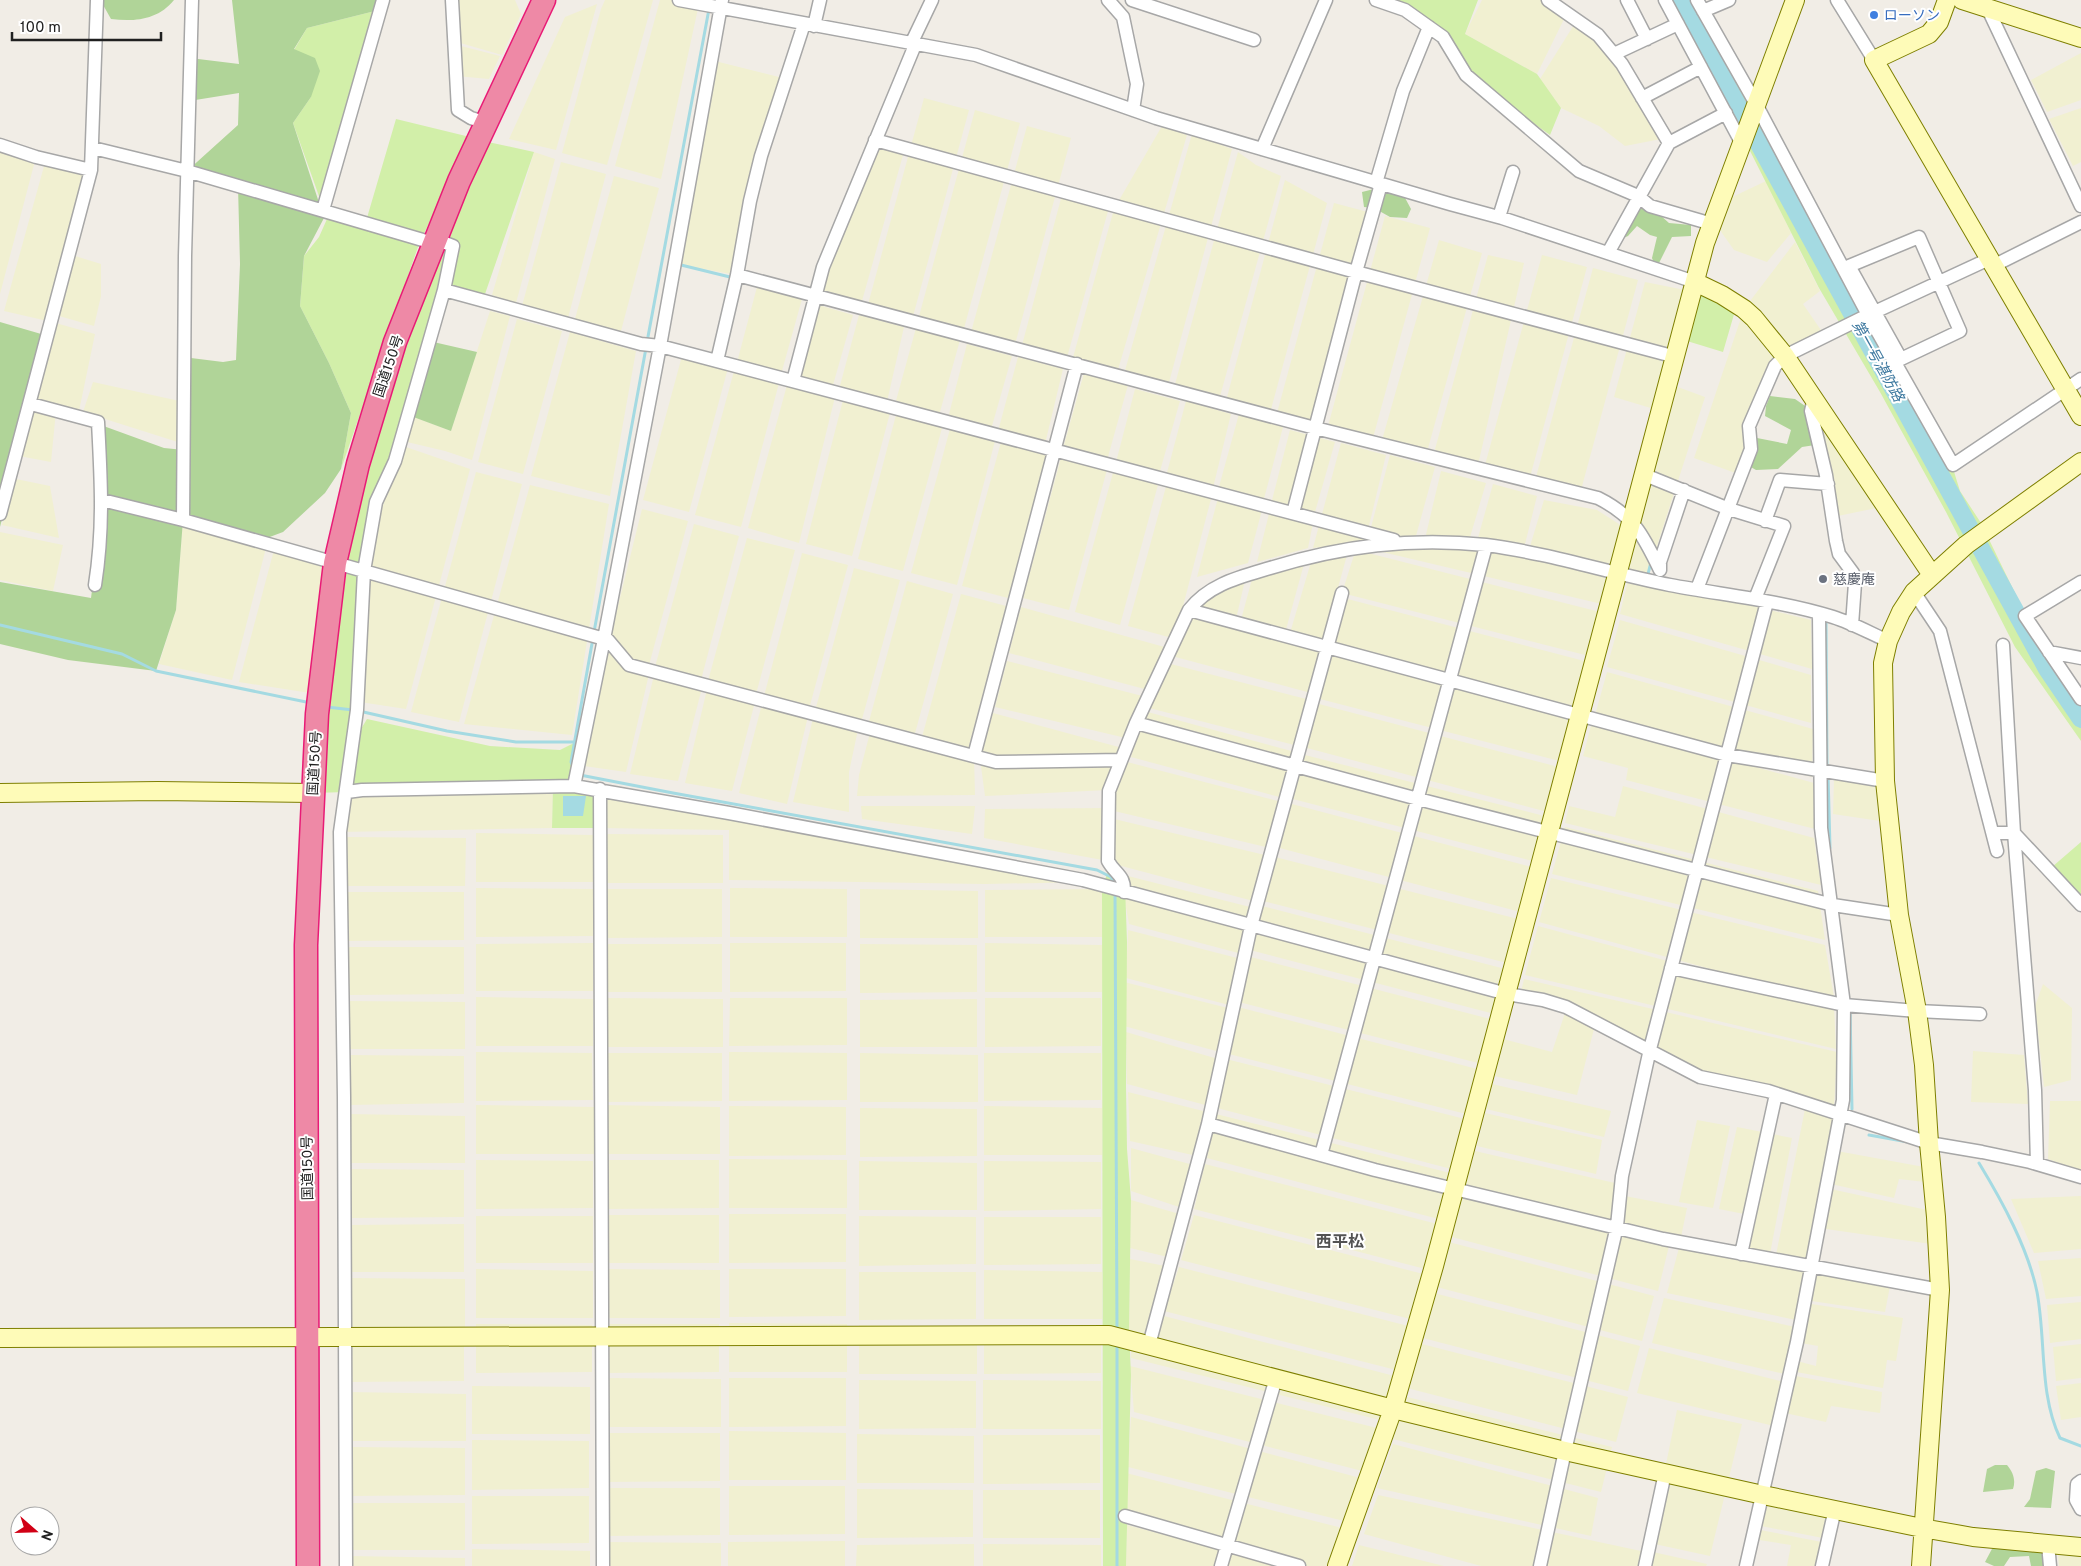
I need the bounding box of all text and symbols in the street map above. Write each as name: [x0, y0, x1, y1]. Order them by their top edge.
place label: ローソン: [1884, 8, 1940, 25]
marker: ローソン: [1868, 9, 1880, 21]
scale bar: [12, 10, 161, 42]
text: 100 m: [20, 19, 61, 38]
water label: 第一号湛防路: [1847, 318, 1908, 407]
street label: 国道150号: [371, 333, 408, 400]
place label: 慈慶庵: [1833, 572, 1875, 589]
marker: 慈慶庵: [1817, 573, 1829, 585]
street label: 国道150号: [305, 730, 326, 796]
street label: 国道150号: [299, 1135, 318, 1201]
district label: 西平松: [1316, 1233, 1364, 1253]
north arrow: [10, 1506, 60, 1556]
text: N: [36, 1527, 56, 1543]

